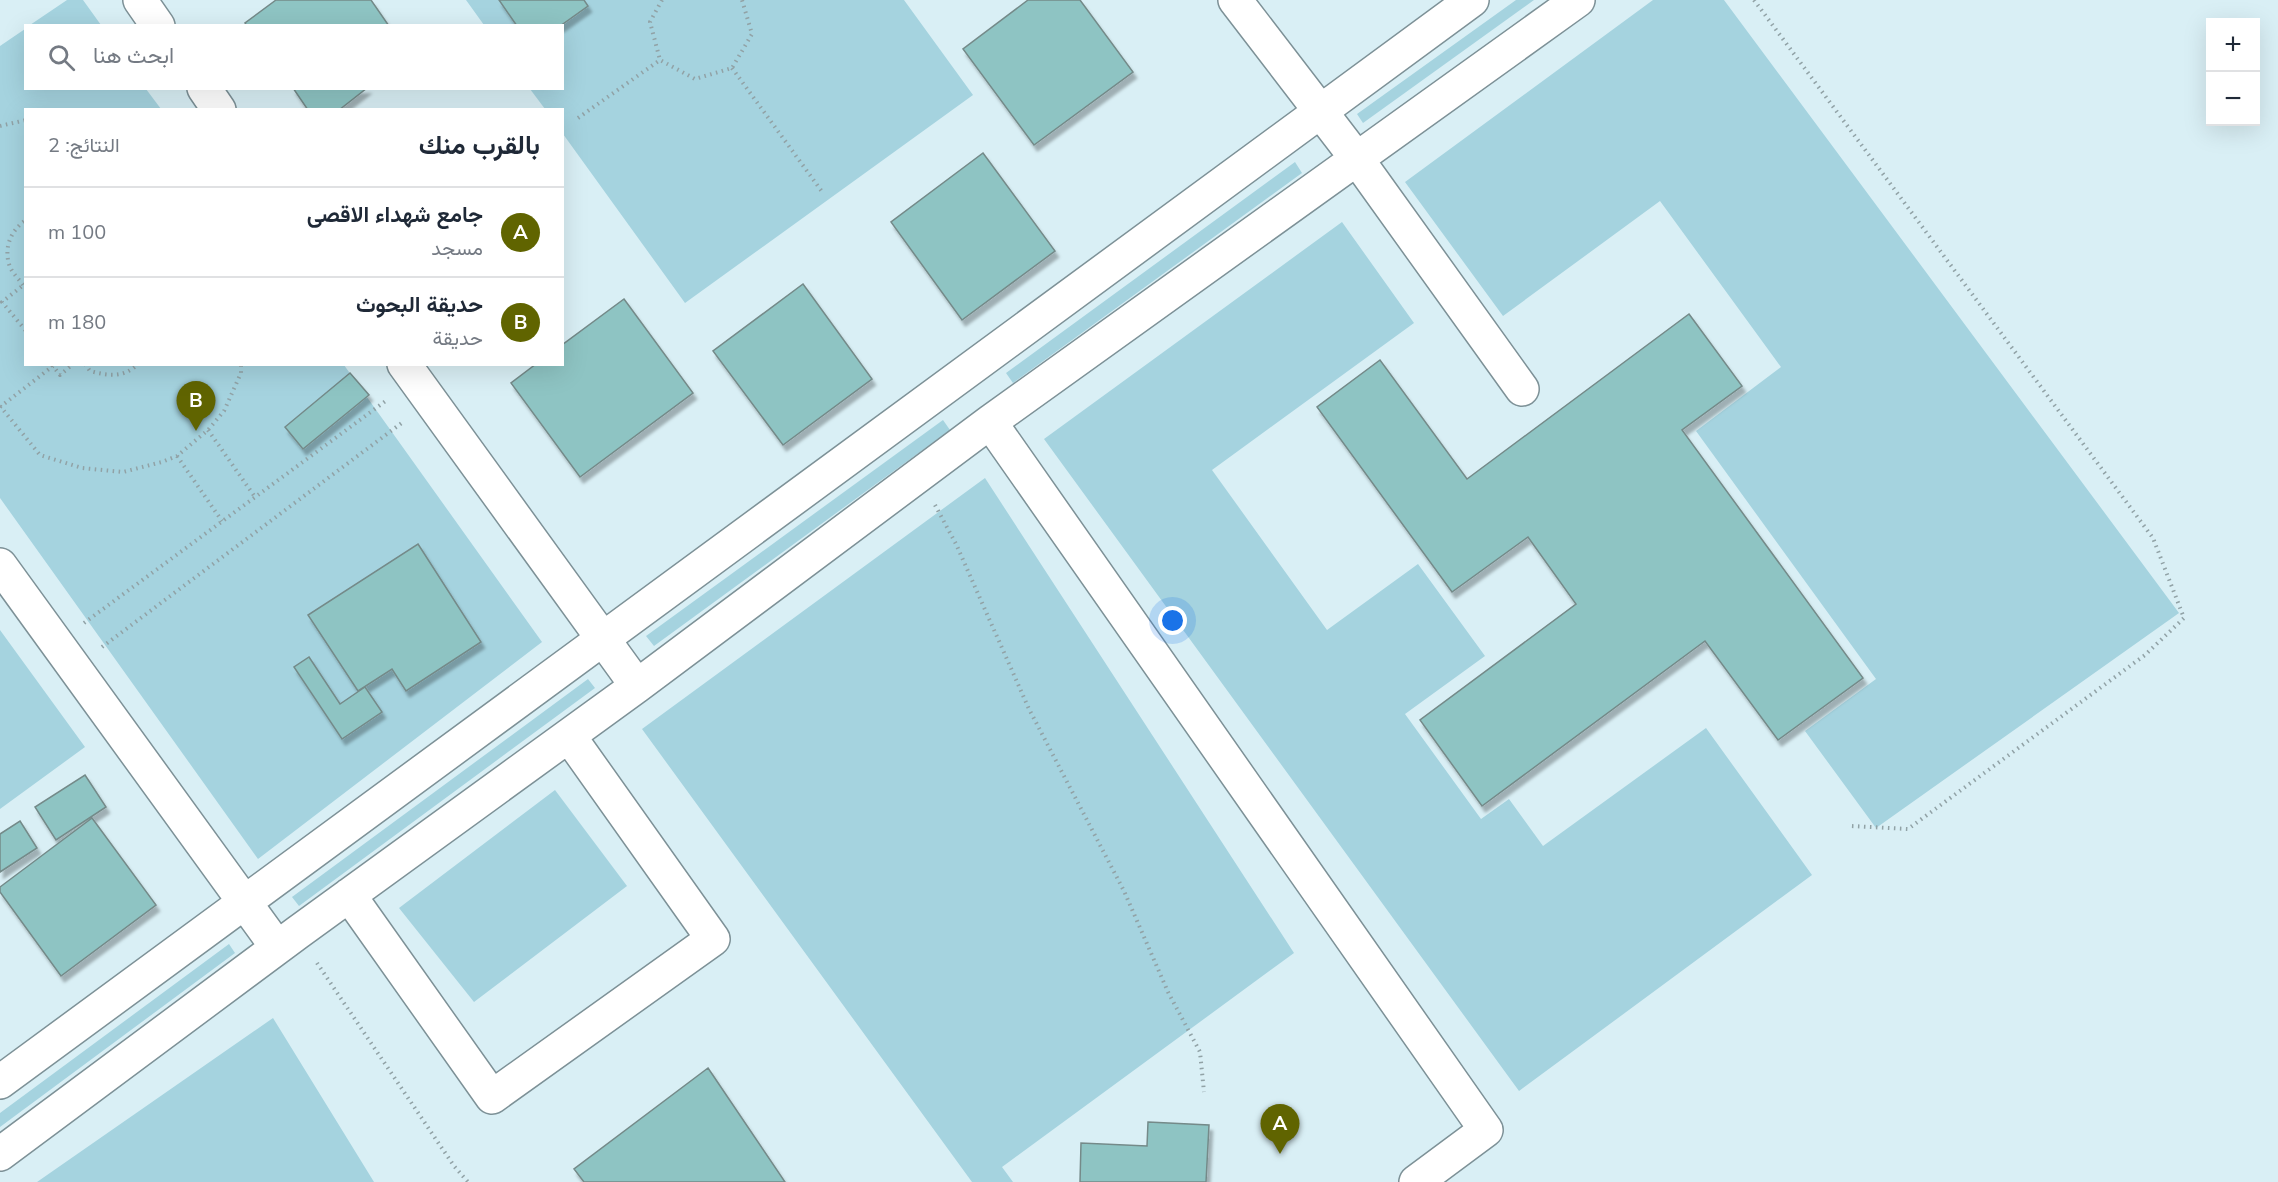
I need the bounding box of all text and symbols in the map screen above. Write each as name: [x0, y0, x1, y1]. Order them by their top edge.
map controls: [2206, 18, 2260, 126]
button: +: [2206, 18, 2260, 72]
search box: [24, 24, 564, 90]
icon: search: [45, 41, 78, 74]
text: ابحث هنا: [93, 41, 174, 71]
button: −: [2206, 72, 2260, 126]
text: بالقرب منك: [419, 128, 540, 163]
text: النتائج: 2: [48, 132, 120, 159]
text: جامع شهداء الاقصى: [307, 200, 483, 230]
text: 100 m: [48, 219, 106, 246]
text: A: [513, 219, 528, 246]
text: مسجد: [431, 235, 483, 262]
text: حديقة البحوث: [356, 290, 483, 320]
text: 180 m: [48, 309, 106, 336]
text: B: [514, 309, 527, 336]
text: حديقة: [432, 325, 483, 352]
pin: B: [176, 382, 216, 431]
your location: [1158, 606, 1187, 635]
pin: A: [1260, 1104, 1300, 1154]

